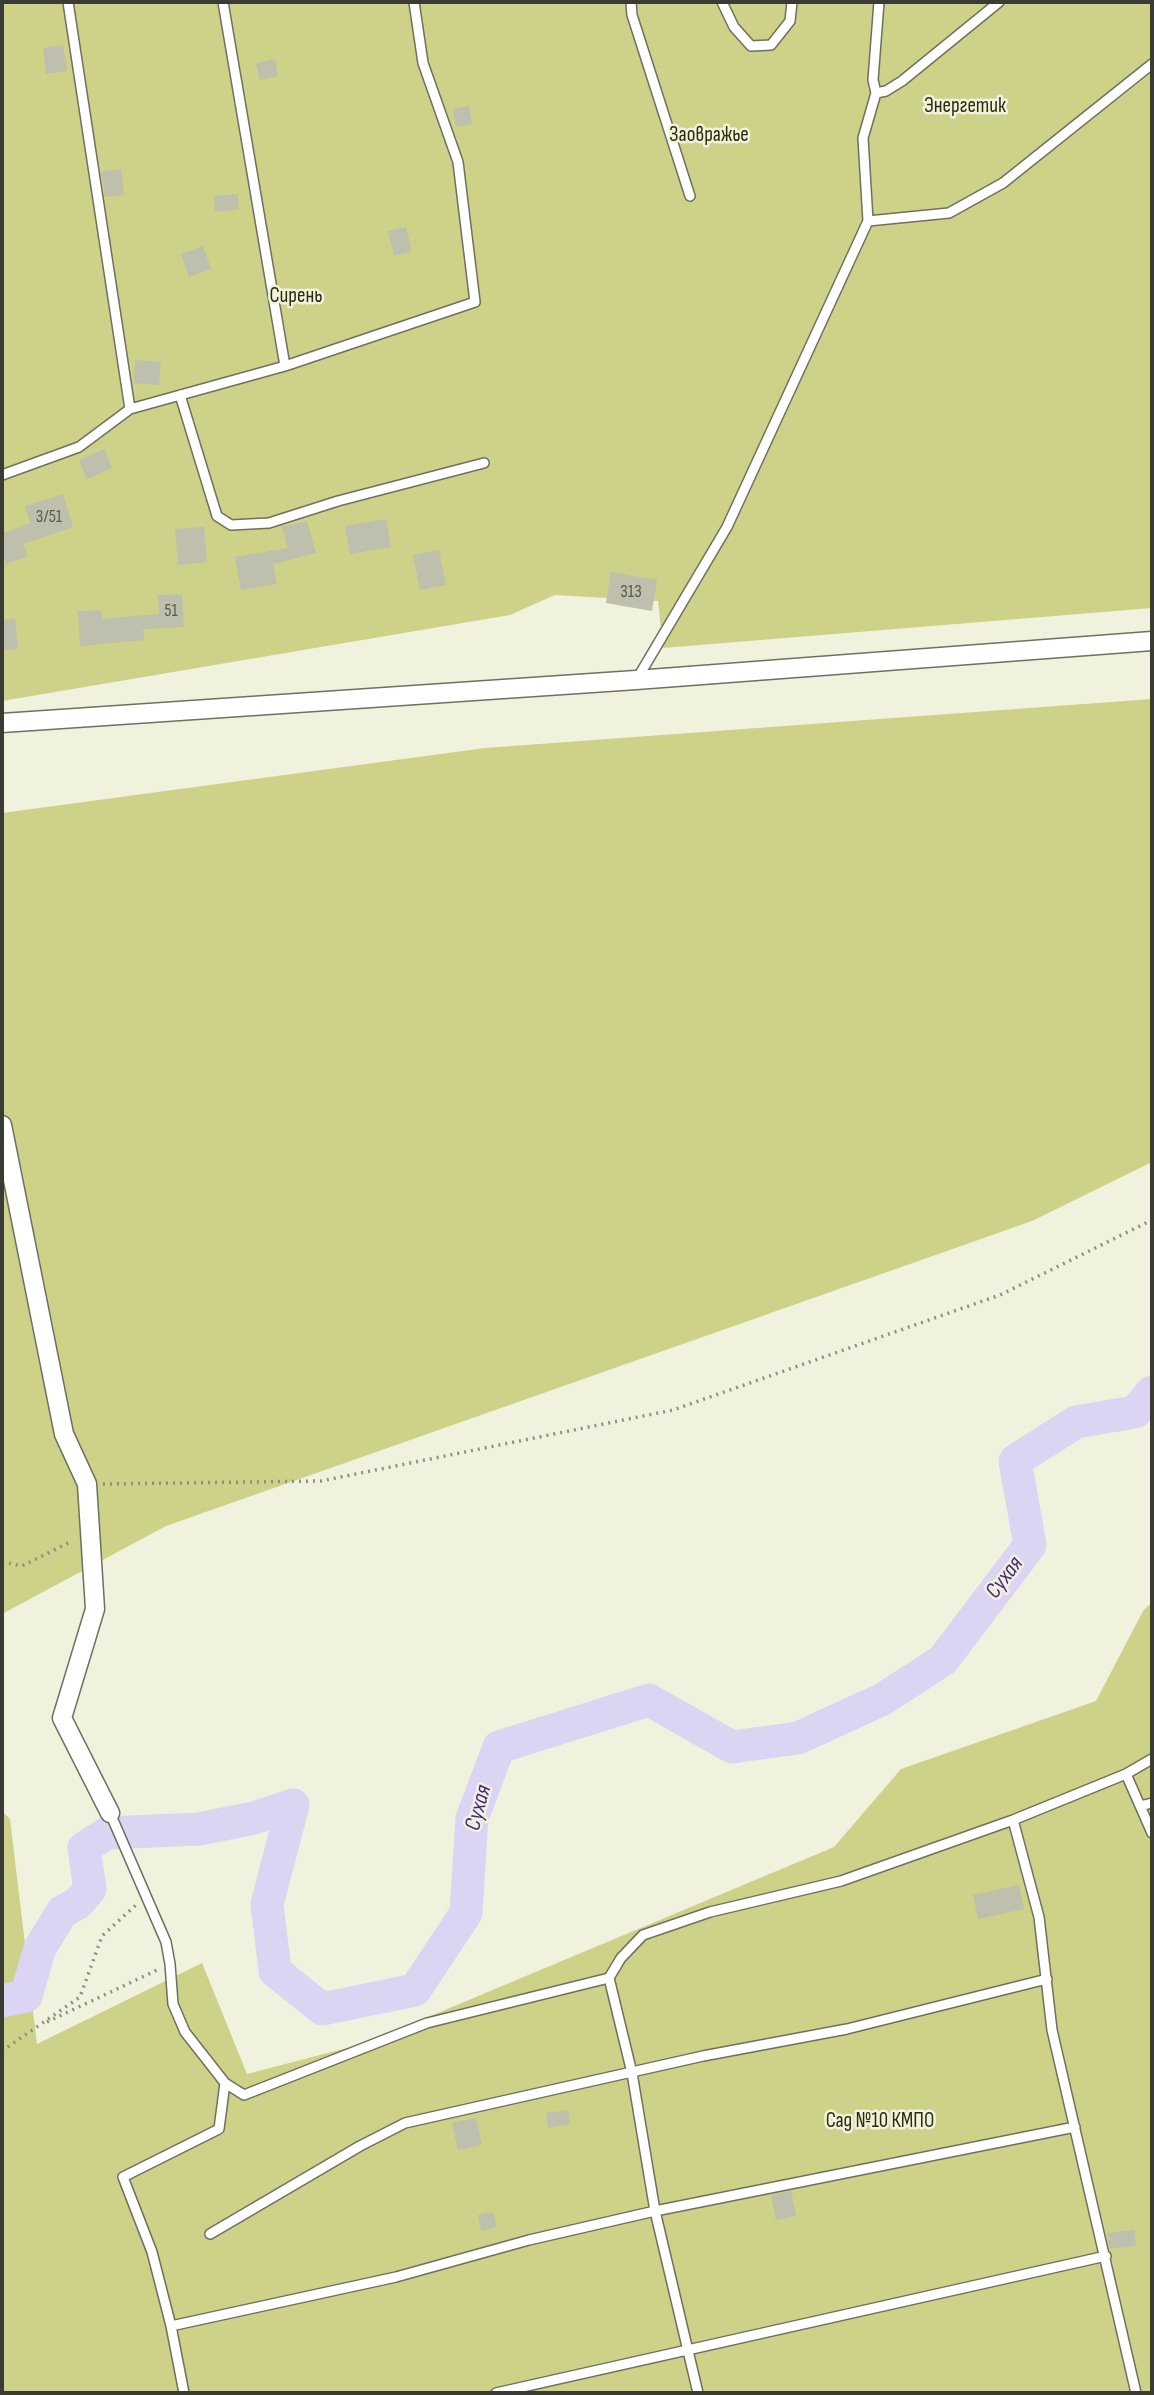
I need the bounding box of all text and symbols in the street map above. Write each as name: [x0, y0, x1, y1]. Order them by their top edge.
park label: Энергетик: [924, 94, 1006, 120]
park label: Заовражье: [669, 123, 749, 149]
park label: Сирень: [269, 284, 323, 310]
house number: 3/51: [36, 506, 62, 528]
house number: 313: [620, 581, 642, 603]
house number: 51: [164, 600, 178, 622]
water label: Сухая: [980, 1551, 1030, 1605]
water label: Сухая: [460, 1782, 498, 1834]
park label: Сад №10 КМПО: [826, 2109, 934, 2135]

